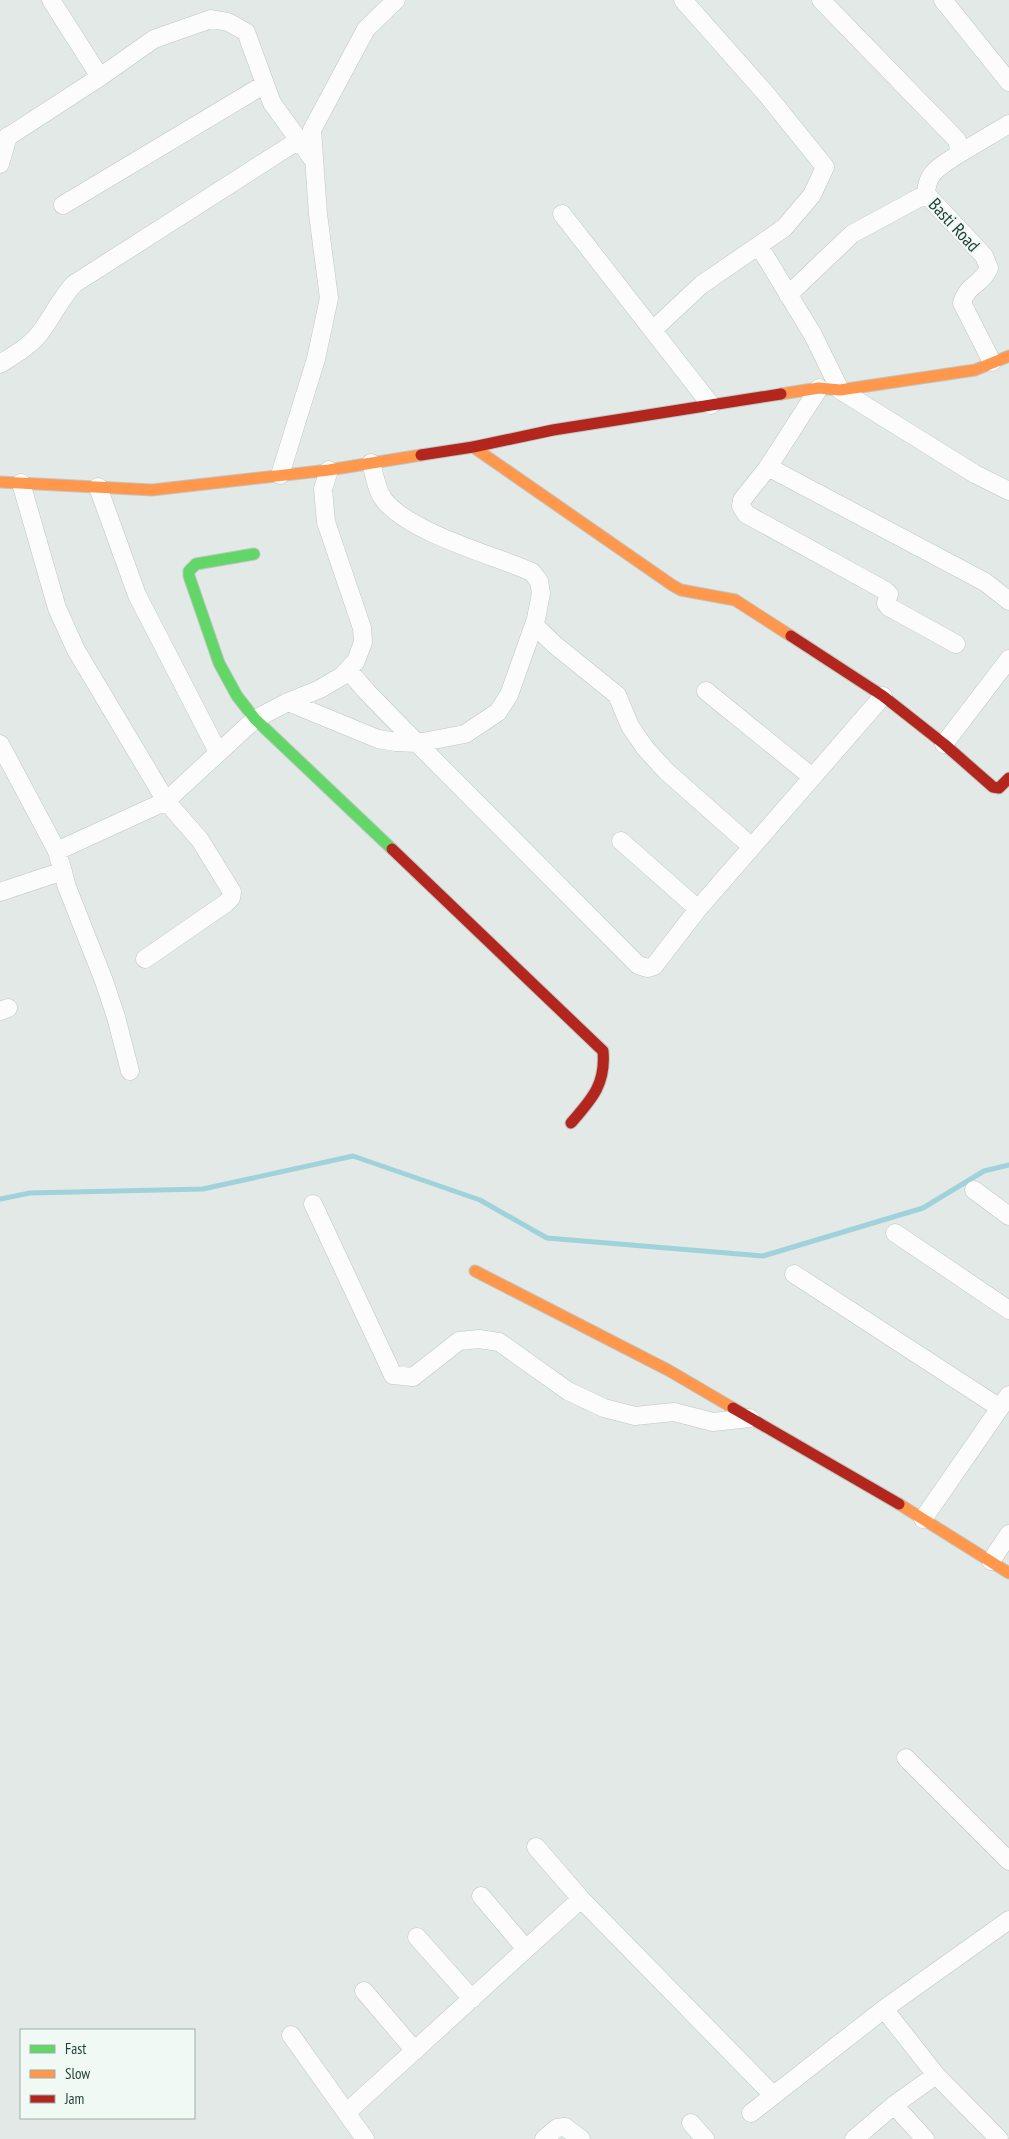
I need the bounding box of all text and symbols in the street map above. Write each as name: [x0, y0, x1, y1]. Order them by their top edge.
street label: Basti Road: [924, 193, 985, 256]
legend: [20, 2029, 195, 2119]
text: Fast: [65, 2039, 86, 2058]
text: Slow: [65, 2064, 90, 2083]
text: Jam: [64, 2089, 84, 2108]

